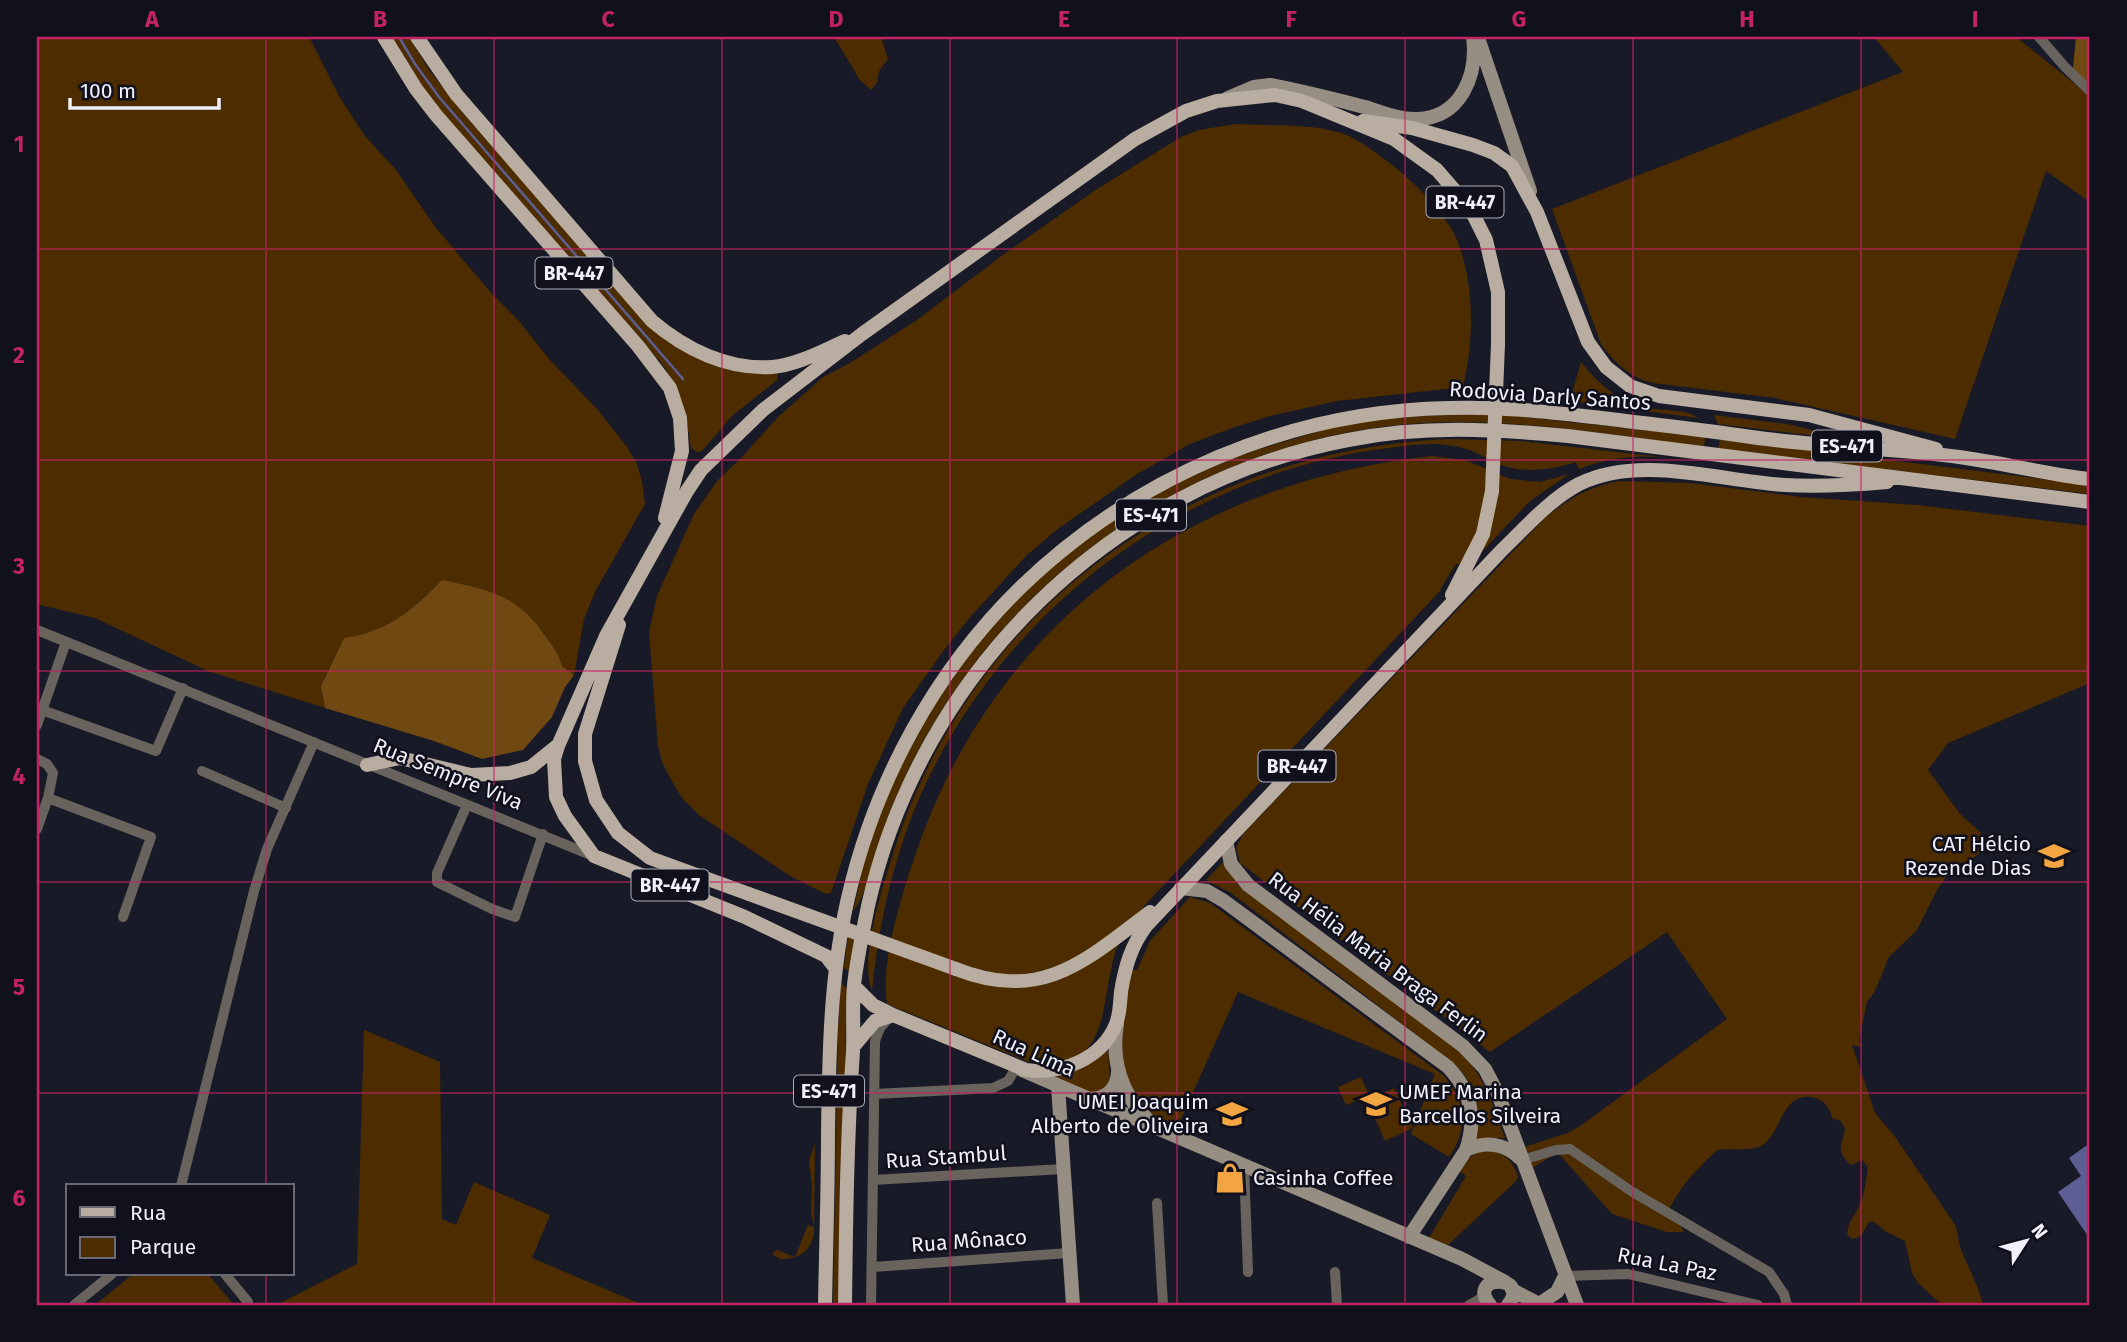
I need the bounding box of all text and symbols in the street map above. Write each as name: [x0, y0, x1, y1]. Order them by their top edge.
text: A: [144, 5, 159, 33]
text: B: [373, 5, 387, 33]
text: C: [601, 5, 615, 33]
text: D: [829, 5, 844, 33]
text: E: [1058, 5, 1070, 33]
text: F: [1285, 5, 1297, 33]
text: G: [1512, 5, 1526, 33]
text: H: [1739, 5, 1755, 33]
text: I: [1972, 5, 1978, 33]
scale bar: [70, 66, 219, 110]
text: 100 m: [80, 78, 136, 104]
text: 1: [14, 130, 24, 158]
road number: BR-447: [1426, 186, 1504, 218]
road number: BR-447: [536, 258, 612, 288]
text: 2: [13, 341, 25, 369]
street label: Rodovia Darly Santos: [1448, 376, 1652, 416]
road number: ES-471: [1812, 430, 1882, 462]
road number: ES-471: [1116, 500, 1186, 530]
text: 3: [12, 552, 25, 580]
street label: Rua Sempre Viva: [370, 732, 526, 816]
road number: BR-447: [1258, 750, 1336, 782]
text: 4: [13, 762, 26, 790]
place label: CAT Hélcio Rezende Dias: [1904, 831, 2031, 881]
school or university icon: CAT Hélcio Rezende Dias: [2037, 839, 2071, 873]
street label: Rua Hélia Maria Braga Ferlin: [1263, 866, 1493, 1048]
road number: BR-447: [632, 870, 708, 900]
text: 5: [13, 973, 25, 1001]
street label: Rua Lima: [989, 1023, 1079, 1083]
road number: ES-471: [794, 1076, 864, 1106]
place label: UMEF Marina Barcellos Silveira: [1399, 1079, 1561, 1129]
school or university icon: UMEF Marina Barcellos Silveira: [1359, 1087, 1393, 1121]
place label: UMEI Joaquim Alberto de Oliveira: [1031, 1089, 1209, 1139]
school or university icon: UMEI Joaquim Alberto de Oliveira: [1215, 1097, 1249, 1131]
street label: Rua Stambul: [885, 1140, 1007, 1174]
shop icon: Casinha Coffee: [1213, 1161, 1247, 1195]
place label: Casinha Coffee: [1253, 1165, 1393, 1191]
text: 6: [13, 1184, 26, 1212]
legend: [66, 1184, 294, 1276]
text: Rua: [130, 1200, 166, 1226]
north arrow: [1990, 1206, 2060, 1276]
text: N: [2026, 1219, 2052, 1243]
street label: Rua Mônaco: [910, 1224, 1028, 1258]
text: Parque: [130, 1234, 196, 1260]
street label: Rua La Paz: [1615, 1242, 1719, 1286]

